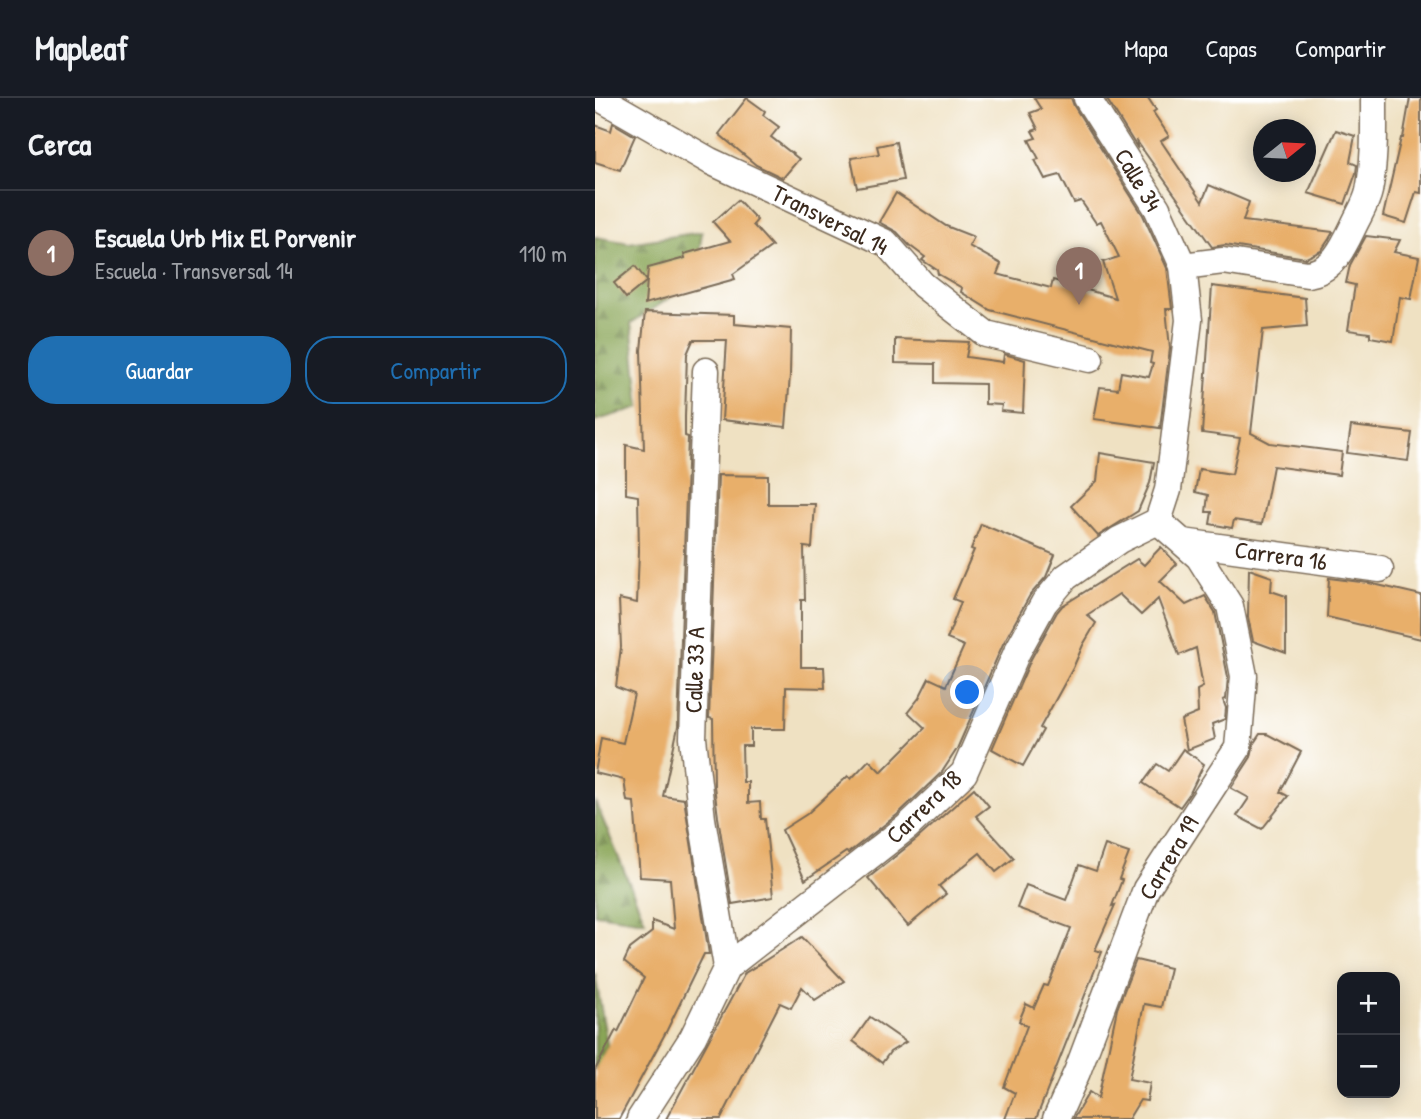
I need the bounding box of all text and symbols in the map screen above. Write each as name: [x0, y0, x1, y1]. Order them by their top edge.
text: Mapleaf: [35, 26, 128, 70]
text: Mapa: [1124, 32, 1168, 64]
text: Capas: [1206, 32, 1257, 64]
text: Compartir: [1295, 32, 1386, 64]
north arrow: [1253, 119, 1316, 182]
text: Cerca: [28, 124, 91, 164]
street label: Calle 34: [1108, 142, 1170, 217]
street label: Transversal 14: [767, 176, 894, 262]
text: Escuela Urb Mix El Porvenir: [95, 220, 356, 255]
text: 1: [47, 238, 55, 269]
text: 110 m: [519, 238, 567, 269]
pin: 1: [1056, 247, 1102, 305]
text: Escuela · Transversal 14: [95, 255, 293, 286]
button: Guardar: [28, 336, 291, 404]
button: Compartir: [305, 336, 567, 404]
street label: Carrera 16: [1233, 533, 1329, 577]
street label: Calle 33 A: [676, 626, 712, 714]
your location: [950, 675, 984, 709]
street label: Carrera 18: [878, 762, 968, 850]
street label: Carrera 19: [1131, 810, 1206, 905]
map controls: [1337, 972, 1400, 1098]
button: +: [1337, 972, 1400, 1035]
button: −: [1337, 1035, 1400, 1098]

